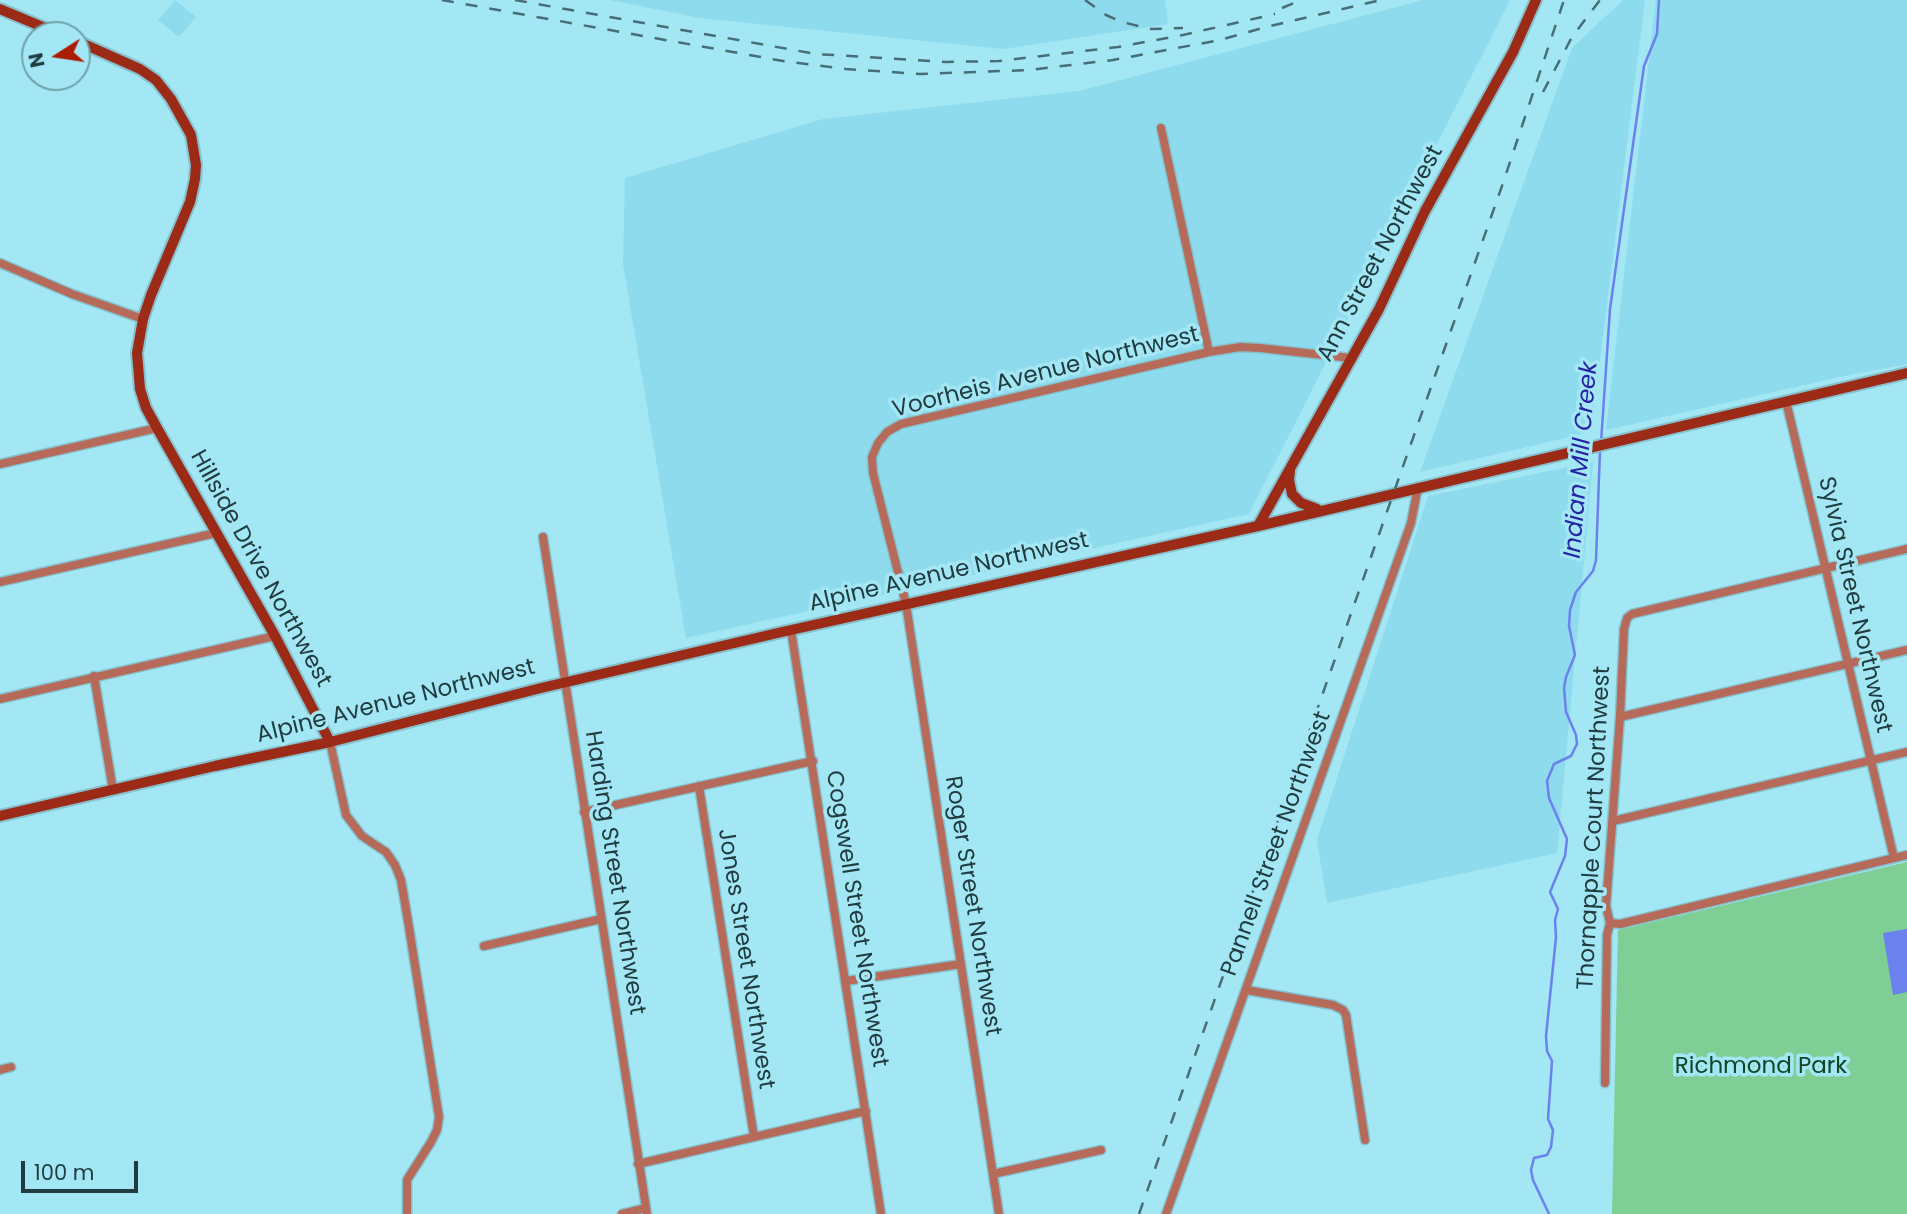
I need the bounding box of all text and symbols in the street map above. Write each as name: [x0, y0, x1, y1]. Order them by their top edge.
north arrow: [21, 21, 91, 91]
text: N: [22, 50, 52, 70]
street label: Ann Street Northwest: [1312, 141, 1450, 367]
street label: Voorheis Avenue Northwest: [890, 322, 1202, 424]
water label: Indian Mill Creek: [1559, 360, 1605, 560]
street label: Hillside Drive Northwest: [183, 446, 337, 692]
street label: Sylvia Street Northwest: [1811, 474, 1897, 736]
street label: Alpine Avenue Northwest: [807, 527, 1091, 619]
street label: Alpine Avenue Northwest: [254, 654, 538, 750]
street label: Thornapple Court Northwest: [1573, 665, 1617, 991]
street label: Pannell Street Northwest: [1216, 708, 1338, 980]
street label: Harding Street Northwest: [578, 729, 650, 1017]
street label: Cogswell Street Northwest: [819, 769, 893, 1069]
street label: Roger Street Northwest: [938, 774, 1006, 1038]
street label: Jones Street Northwest: [711, 827, 779, 1091]
park label: Richmond Park: [1675, 1053, 1847, 1081]
scale bar: [24, 1148, 142, 1192]
text: 100 m: [34, 1158, 94, 1187]

